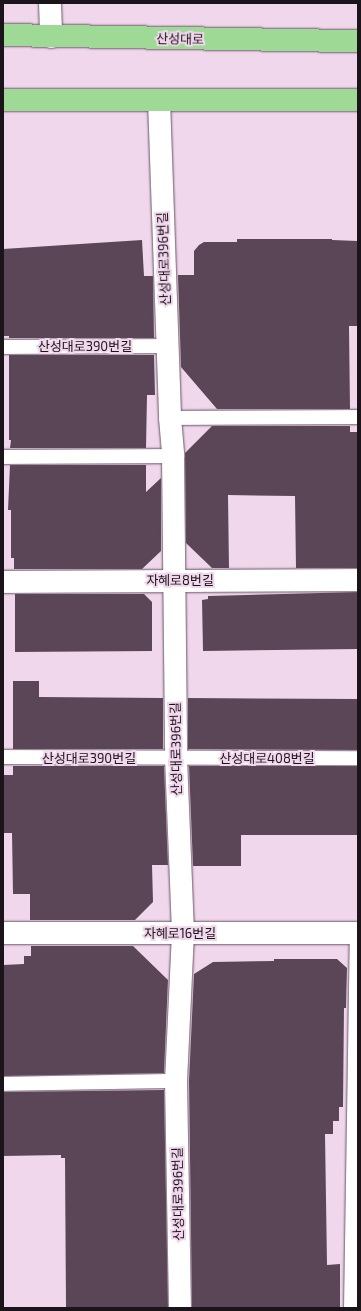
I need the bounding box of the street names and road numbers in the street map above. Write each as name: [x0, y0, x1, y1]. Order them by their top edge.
street label: 산성대로: [156, 31, 204, 47]
street label: 산성대로396번길: [155, 212, 173, 306]
street label: 산성대로390번길: [38, 338, 132, 354]
street label: 자혜로8번길: [146, 572, 214, 588]
street label: 산성대로396번길: [167, 702, 185, 796]
street label: 산성대로390번길: [42, 750, 136, 766]
street label: 산성대로408번길: [219, 750, 315, 766]
street label: 자혜로16번길: [144, 925, 216, 941]
street label: 산성대로396번길: [169, 1147, 187, 1241]

